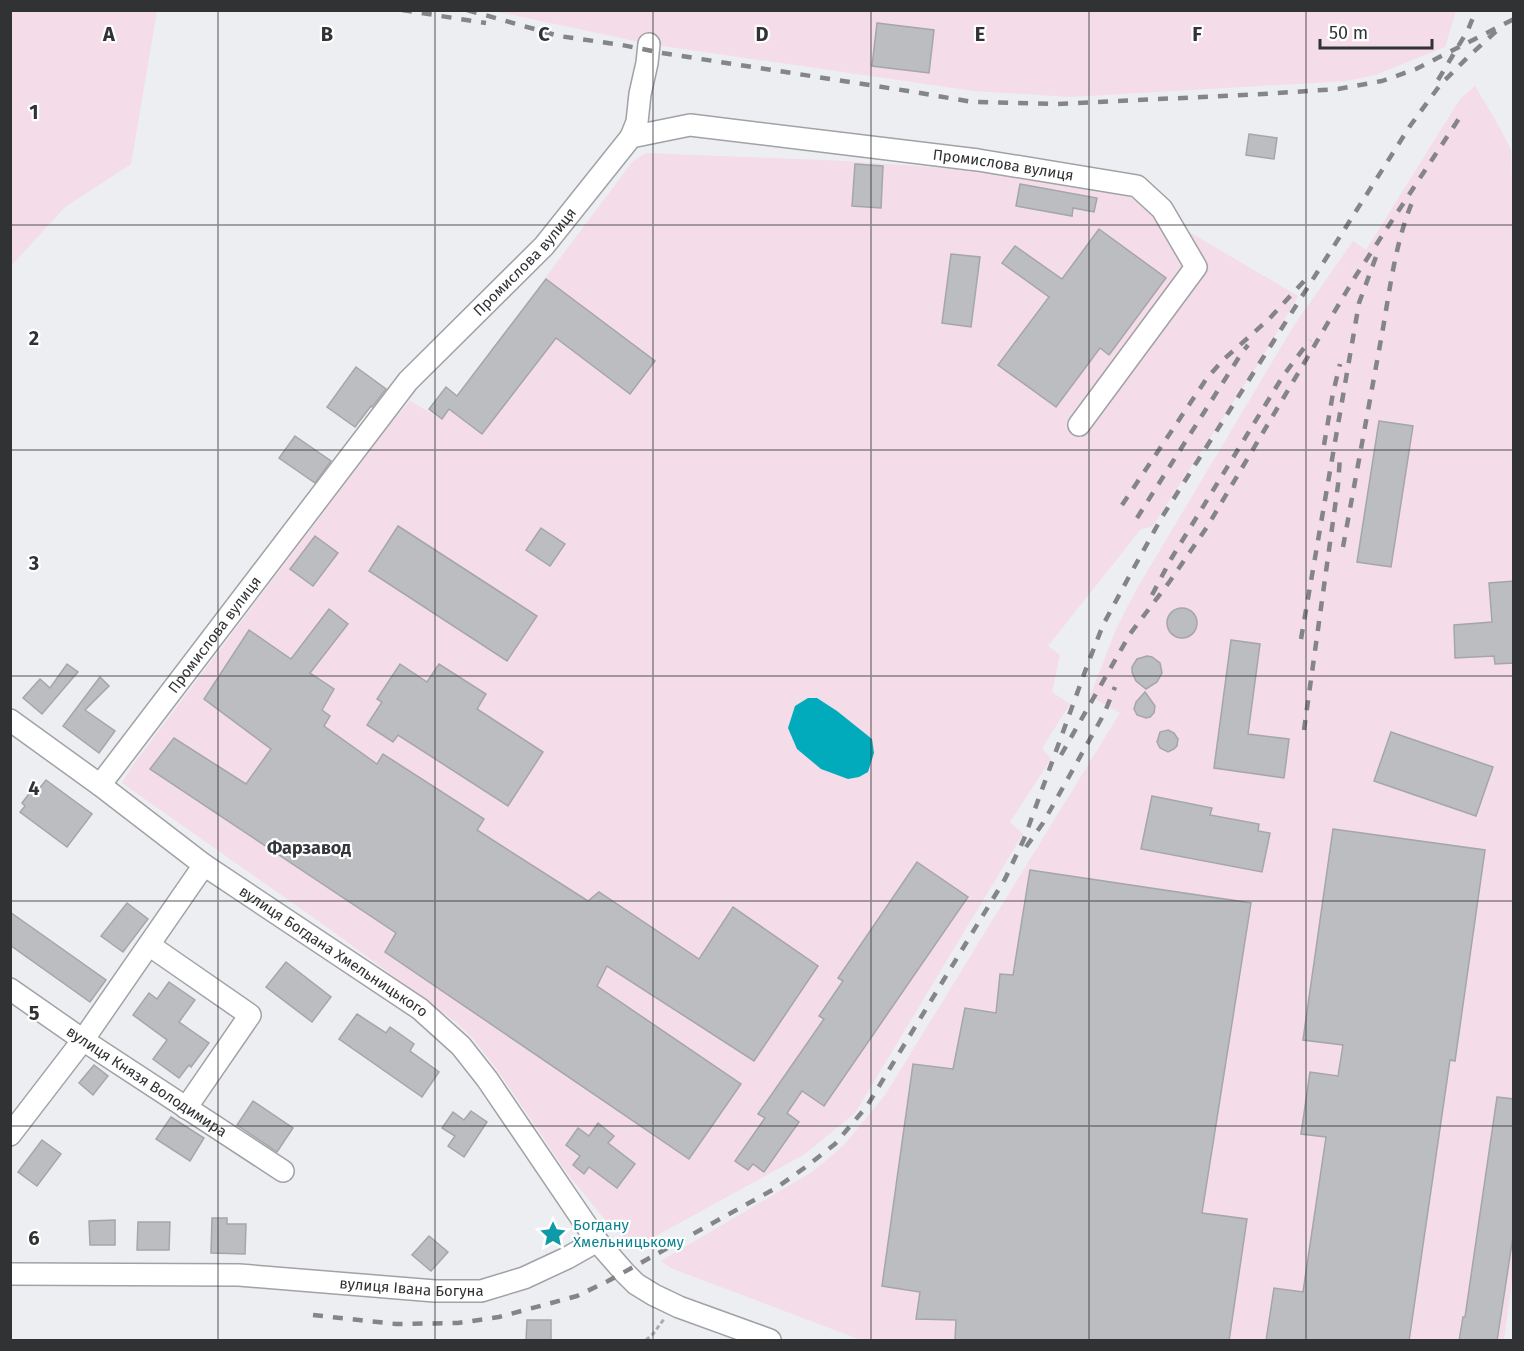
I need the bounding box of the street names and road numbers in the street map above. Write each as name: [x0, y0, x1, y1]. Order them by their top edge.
street label: Промислова вулиця: [932, 146, 1075, 184]
street label: Промислова вулиця: [470, 204, 580, 320]
street label: Промислова вулиця: [164, 573, 265, 697]
street label: вулиця Богдана Хмельницького: [236, 882, 432, 1021]
street label: вулиця Князя Володимира: [63, 1022, 230, 1141]
street label: вулиця Івана Богуна: [339, 1274, 484, 1300]

